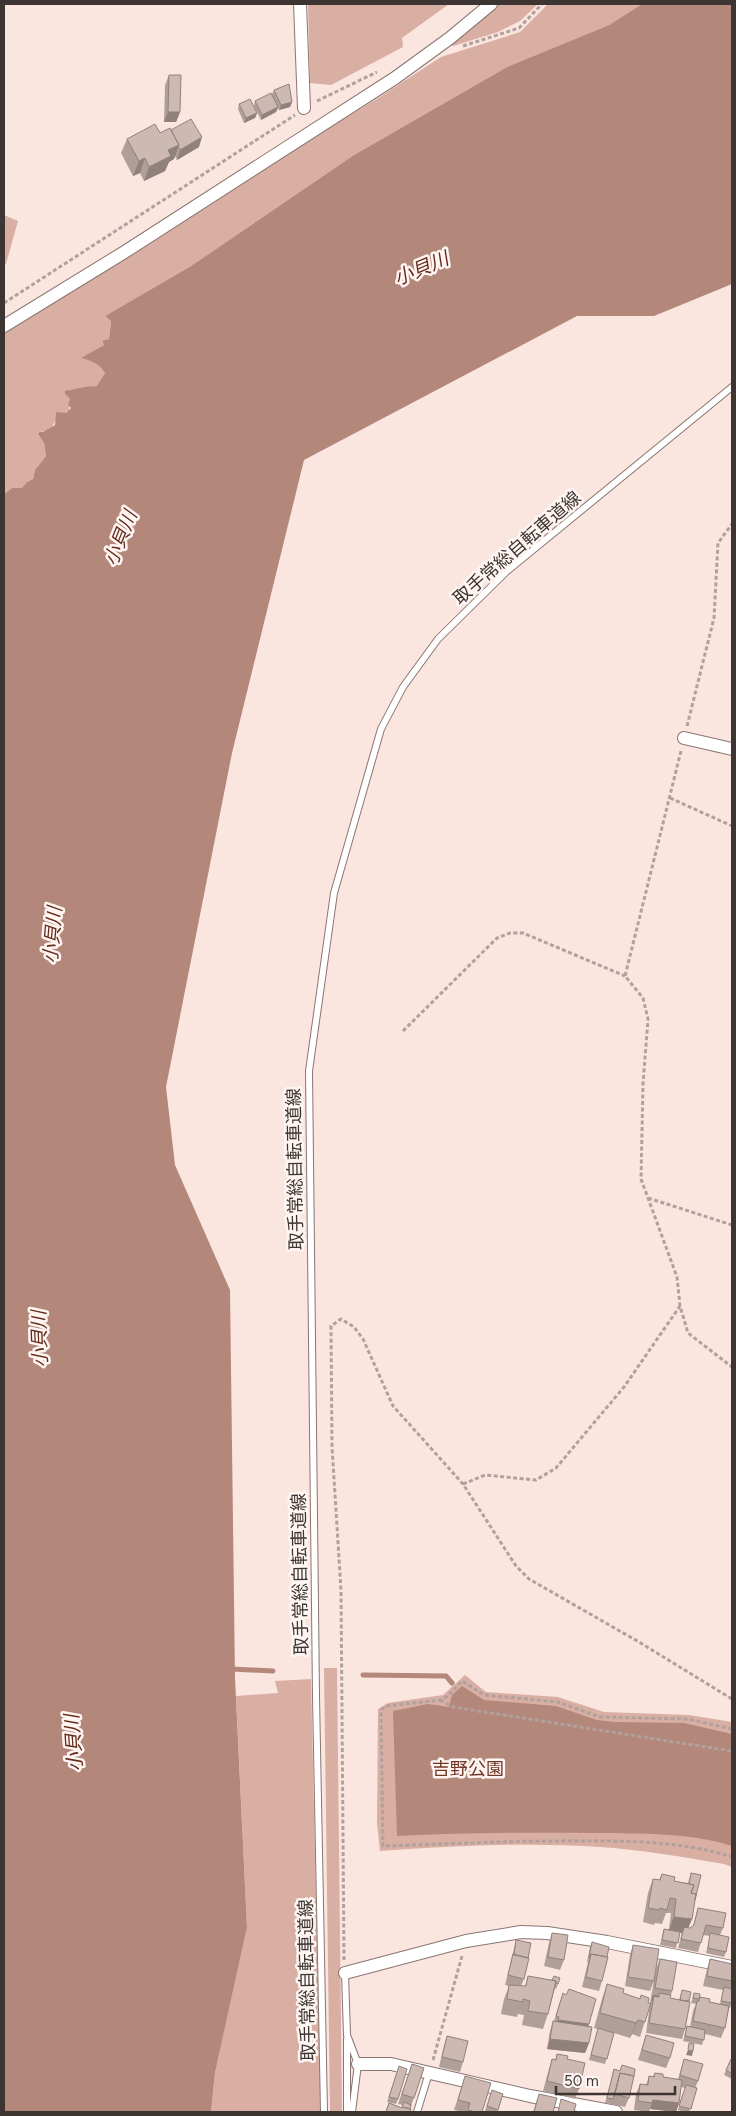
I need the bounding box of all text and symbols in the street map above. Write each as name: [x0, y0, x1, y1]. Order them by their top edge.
water label: 小貝川: [390, 246, 454, 290]
street label: 取手常総自転車道線: [449, 487, 585, 609]
water label: 小貝川: [99, 506, 143, 569]
water label: 小貝川: [39, 904, 67, 964]
street label: 取手常総自転車道線: [283, 1088, 307, 1250]
water label: 小貝川: [27, 1308, 52, 1368]
street label: 取手常総自転車道線: [288, 1493, 312, 1655]
water label: 小貝川: [60, 1712, 87, 1772]
park label: 吉野公園: [432, 1758, 504, 1780]
street label: 取手常総自転車道線: [295, 1899, 319, 2061]
scale bar: [556, 2064, 675, 2096]
text: 50 m: [564, 2072, 599, 2090]

